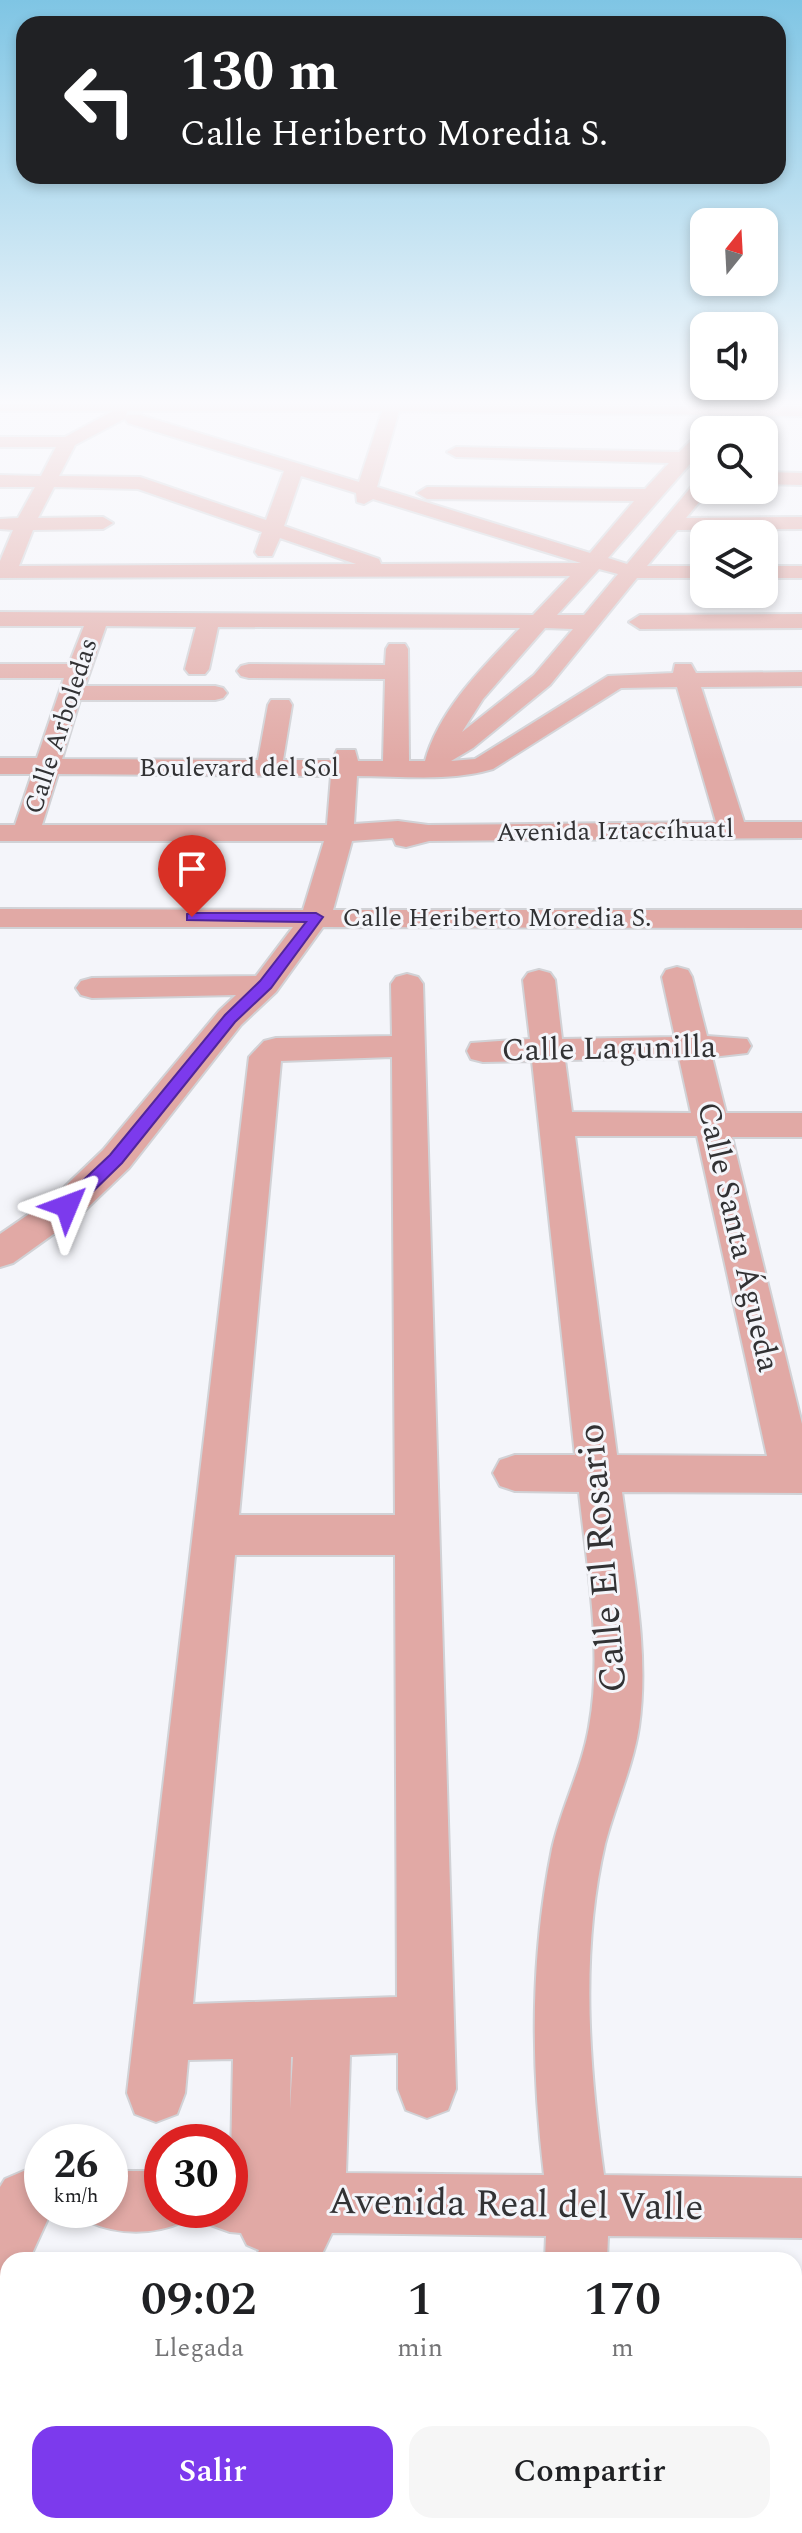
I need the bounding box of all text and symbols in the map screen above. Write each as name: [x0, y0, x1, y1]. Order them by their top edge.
text: 130 m: [180, 30, 339, 115]
icon: left: [48, 48, 152, 152]
text: Calle Heriberto Moredia S.: [180, 107, 608, 162]
north arrow: [690, 208, 778, 296]
map controls: [690, 208, 778, 608]
button: sound: [690, 312, 778, 400]
button: search: [690, 416, 778, 504]
button: layers: [690, 520, 778, 608]
street label: Calle Arboledas: [14, 633, 108, 819]
street label: Boulevard del Sol: [139, 748, 339, 788]
street label: Avenida Iztaccíhuatl: [496, 809, 734, 853]
pin: [158, 835, 226, 917]
icon: arrive: [170, 847, 214, 891]
street label: Calle Heriberto Moredia S.: [342, 898, 652, 938]
street label: Calle Lagunilla: [501, 1023, 717, 1075]
street label: Calle Santa Águeda: [683, 1097, 793, 1377]
position arrow: [25, 1164, 109, 1248]
street label: Calle El Rosario: [562, 1421, 644, 1695]
speed limit sign: 30: [144, 2124, 248, 2228]
text: 26: [54, 2135, 98, 2196]
street label: Avenida Real del Valle: [328, 2173, 704, 2237]
text: km/h: [54, 2181, 99, 2211]
text: 09:02: [141, 2263, 256, 2336]
text: 1: [407, 2263, 433, 2336]
text: 170: [584, 2263, 661, 2336]
text: Llegada: [153, 2328, 244, 2368]
text: min: [397, 2328, 443, 2368]
text: m: [611, 2328, 634, 2368]
button: Salir: [32, 2426, 393, 2518]
button: Compartir: [409, 2426, 770, 2518]

